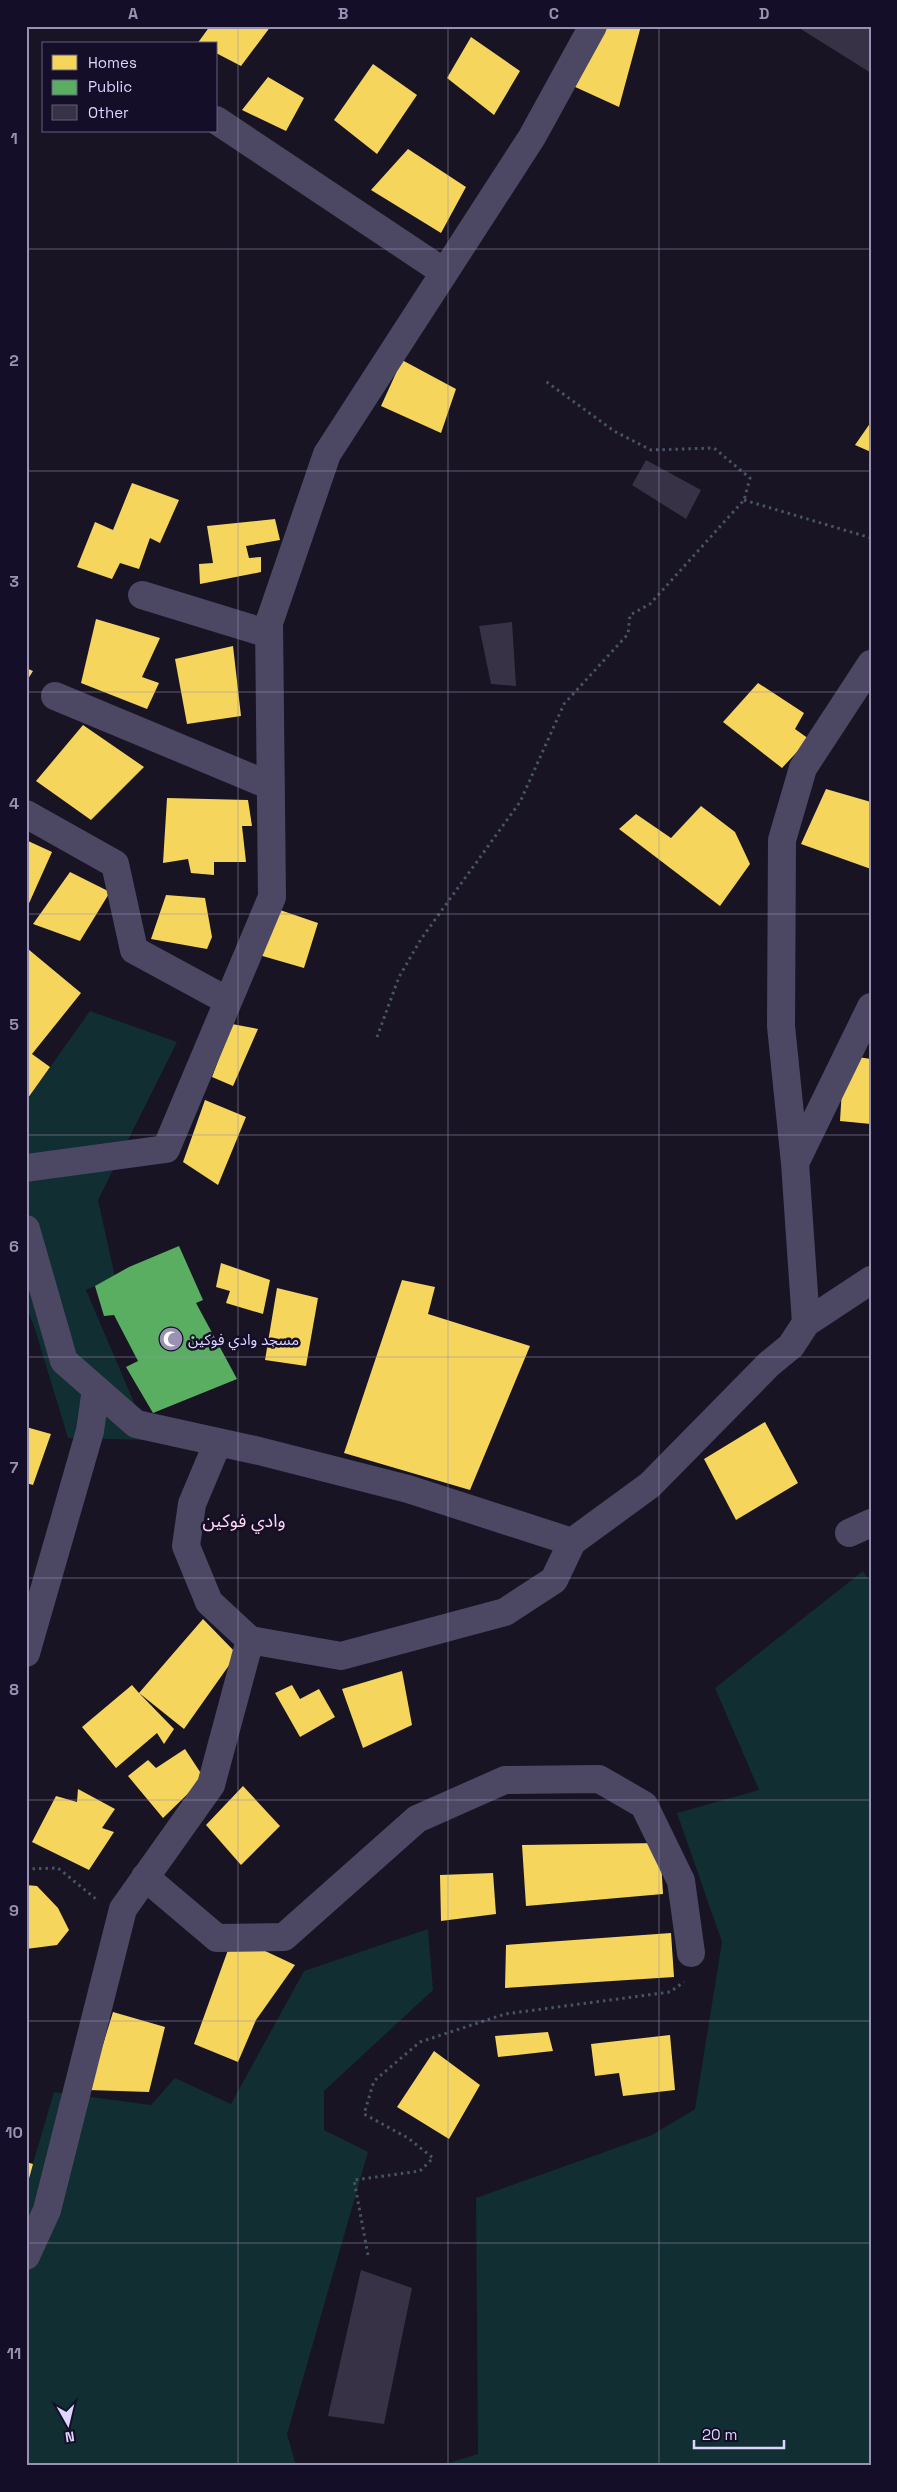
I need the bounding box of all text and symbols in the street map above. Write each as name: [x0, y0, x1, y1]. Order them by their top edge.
text: A: [128, 3, 138, 24]
text: B: [338, 3, 348, 24]
text: C: [549, 3, 559, 24]
text: D: [759, 3, 769, 24]
legend: [42, 42, 218, 132]
text: Homes: [88, 53, 137, 72]
text: Public: [88, 77, 132, 96]
text: Other: [88, 103, 129, 122]
text: 1: [10, 128, 18, 149]
text: 2: [9, 350, 19, 371]
text: 3: [9, 571, 19, 592]
text: 4: [9, 793, 19, 814]
text: 5: [9, 1014, 19, 1035]
text: 6: [9, 1236, 19, 1257]
mosque icon: مسجد وادي فوكين: [158, 1326, 184, 1352]
place label: مسجد وادي فوكين: [188, 1330, 299, 1351]
text: 7: [10, 1457, 19, 1478]
district label: وادي فوكين: [202, 1509, 286, 1534]
text: 8: [9, 1679, 19, 1700]
text: 9: [9, 1900, 19, 1921]
text: 10: [5, 2122, 23, 2143]
text: 11: [7, 2343, 21, 2364]
north arrow: [42, 2400, 92, 2450]
scale bar: [694, 2417, 784, 2449]
text: 20 m: [702, 2425, 737, 2444]
text: N: [64, 2427, 76, 2446]

